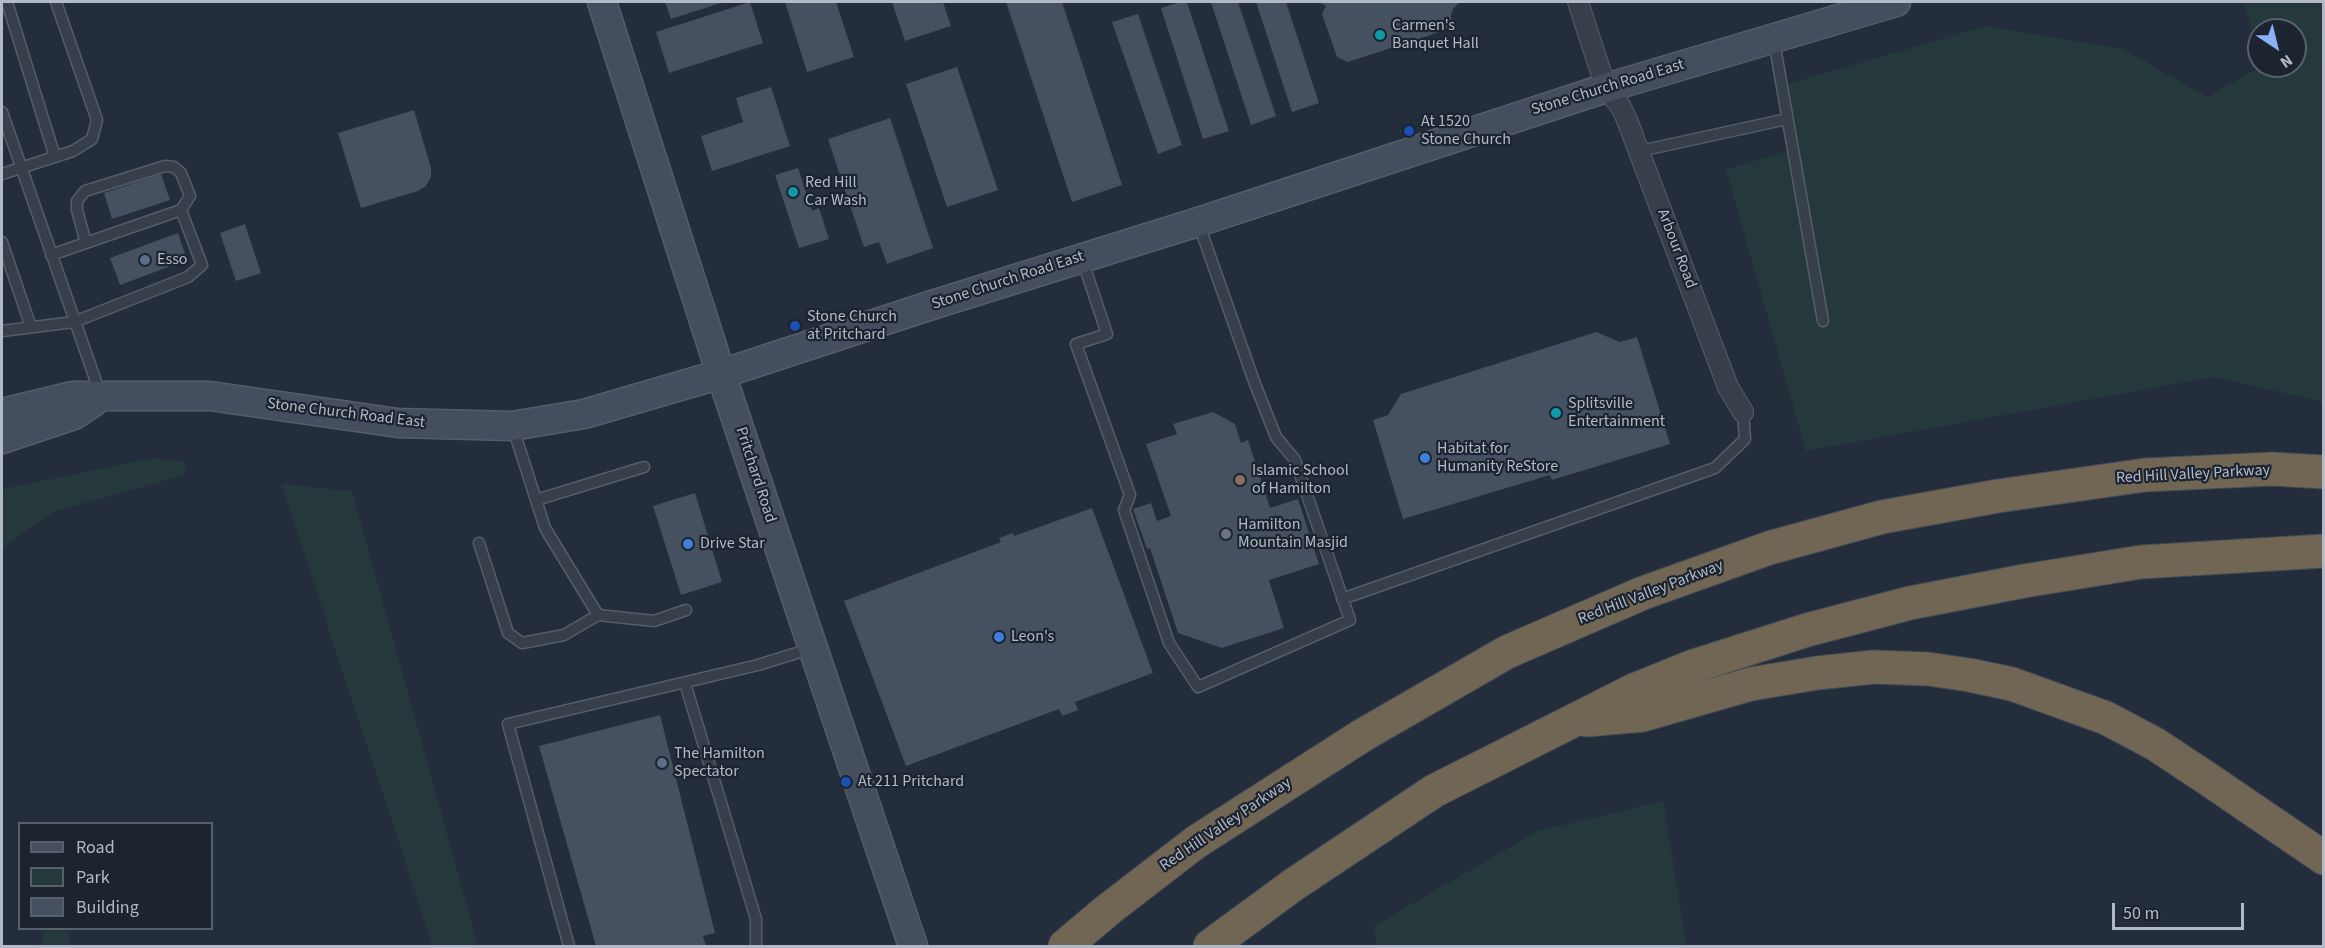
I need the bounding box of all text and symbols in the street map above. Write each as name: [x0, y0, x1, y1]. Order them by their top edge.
place label: Carmen's Banquet Hall: [1392, 16, 1479, 54]
north arrow: [2247, 18, 2307, 78]
marker: Carmen's Banquet Hall: [1373, 28, 1387, 42]
text: N: [2276, 49, 2297, 73]
street label: Stone Church Road East: [1529, 56, 1687, 120]
place label: At 1520 Stone Church: [1421, 112, 1511, 150]
marker: At 1520 Stone Church: [1402, 124, 1416, 138]
place label: Red Hill Car Wash: [805, 173, 867, 211]
marker: Red Hill Car Wash: [786, 185, 800, 199]
street label: Arbour Road: [1652, 207, 1700, 291]
street label: Stone Church Road East: [929, 247, 1087, 315]
place label: Esso: [157, 250, 188, 270]
marker: Esso: [138, 253, 152, 267]
place label: Stone Church at Pritchard: [807, 307, 897, 345]
marker: Stone Church at Pritchard: [788, 319, 802, 333]
place label: Splitsville Entertainment: [1568, 394, 1665, 432]
street label: Stone Church Road East: [266, 395, 426, 433]
marker: Splitsville Entertainment: [1549, 406, 1563, 420]
street label: Pritchard Road: [730, 425, 780, 525]
place label: Habitat for Humanity ReStore: [1437, 439, 1558, 477]
marker: Habitat for Humanity ReStore: [1418, 451, 1432, 465]
place label: Islamic School of Hamilton: [1252, 461, 1349, 499]
street label: Red Hill Valley Parkway: [2115, 461, 2271, 489]
marker: Islamic School of Hamilton: [1233, 473, 1247, 487]
place label: Hamilton Mountain Masjid: [1238, 515, 1348, 553]
marker: Hamilton Mountain Masjid: [1219, 527, 1233, 541]
place label: Drive Star: [700, 534, 765, 554]
marker: Drive Star: [681, 537, 695, 551]
street label: Red Hill Valley Parkway: [1576, 556, 1726, 630]
place label: Leon's: [1011, 627, 1054, 647]
marker: Leon's: [992, 630, 1006, 644]
place label: The Hamilton Spectator: [674, 744, 765, 782]
marker: The Hamilton Spectator: [655, 756, 669, 770]
place label: At 211 Pritchard: [858, 772, 964, 792]
street label: Red Hill Valley Parkway: [1157, 774, 1295, 876]
marker: At 211 Pritchard: [839, 775, 853, 789]
legend: [18, 822, 213, 930]
text: Road: [76, 835, 115, 860]
text: Park: [76, 865, 110, 890]
scale bar: [2115, 891, 2247, 929]
text: Building: [76, 895, 139, 920]
text: 50 m: [2123, 901, 2159, 926]

